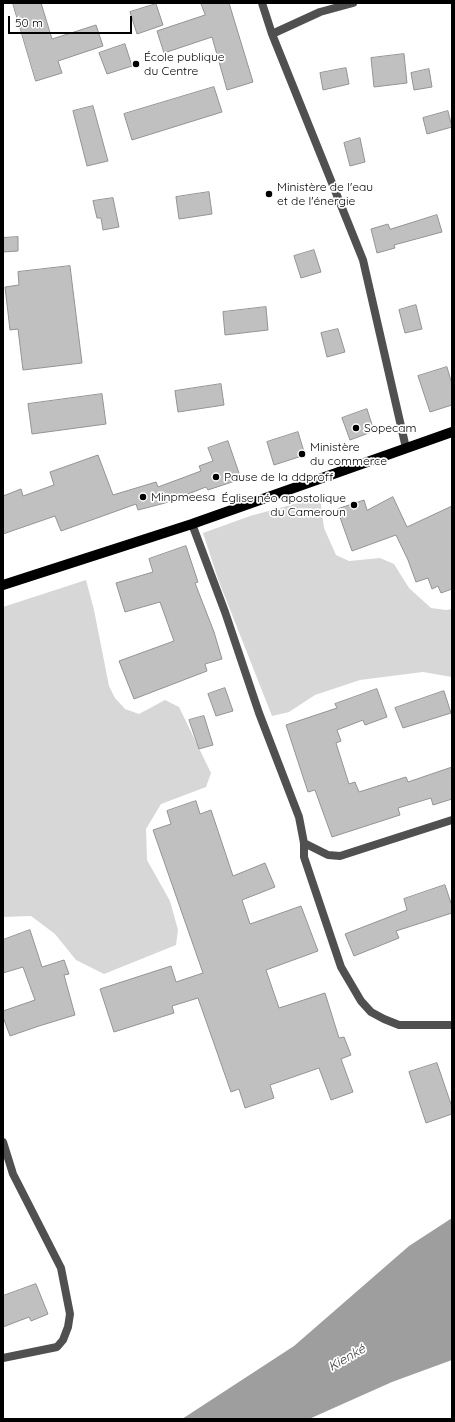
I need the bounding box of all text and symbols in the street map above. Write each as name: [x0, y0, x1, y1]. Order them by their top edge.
scale bar: [10, 8, 134, 34]
text: 50 m: [15, 15, 43, 30]
place label: École publique du Centre: [144, 50, 225, 78]
marker: École publique du Centre: [131, 59, 141, 69]
place label: Ministère de l'eau et de l'énergie: [277, 180, 373, 208]
marker: Ministère de l'eau et de l'énergie: [264, 189, 274, 199]
place label: Sopecam: [364, 421, 416, 435]
marker: Sopecam: [351, 423, 361, 433]
place label: Ministère du commerce: [310, 440, 387, 468]
marker: Ministère du commerce: [297, 449, 307, 459]
place label: Pause de la ddproff: [224, 470, 333, 484]
marker: Pause de la ddproff: [211, 472, 221, 482]
place label: Minpmeesa: [151, 490, 215, 504]
place label: Église néo apostolique du Cameroun: [222, 491, 346, 519]
marker: Minpmeesa: [138, 492, 148, 502]
marker: Église néo apostolique du Cameroun: [349, 500, 359, 510]
water label: Kienké: [326, 1341, 368, 1375]

